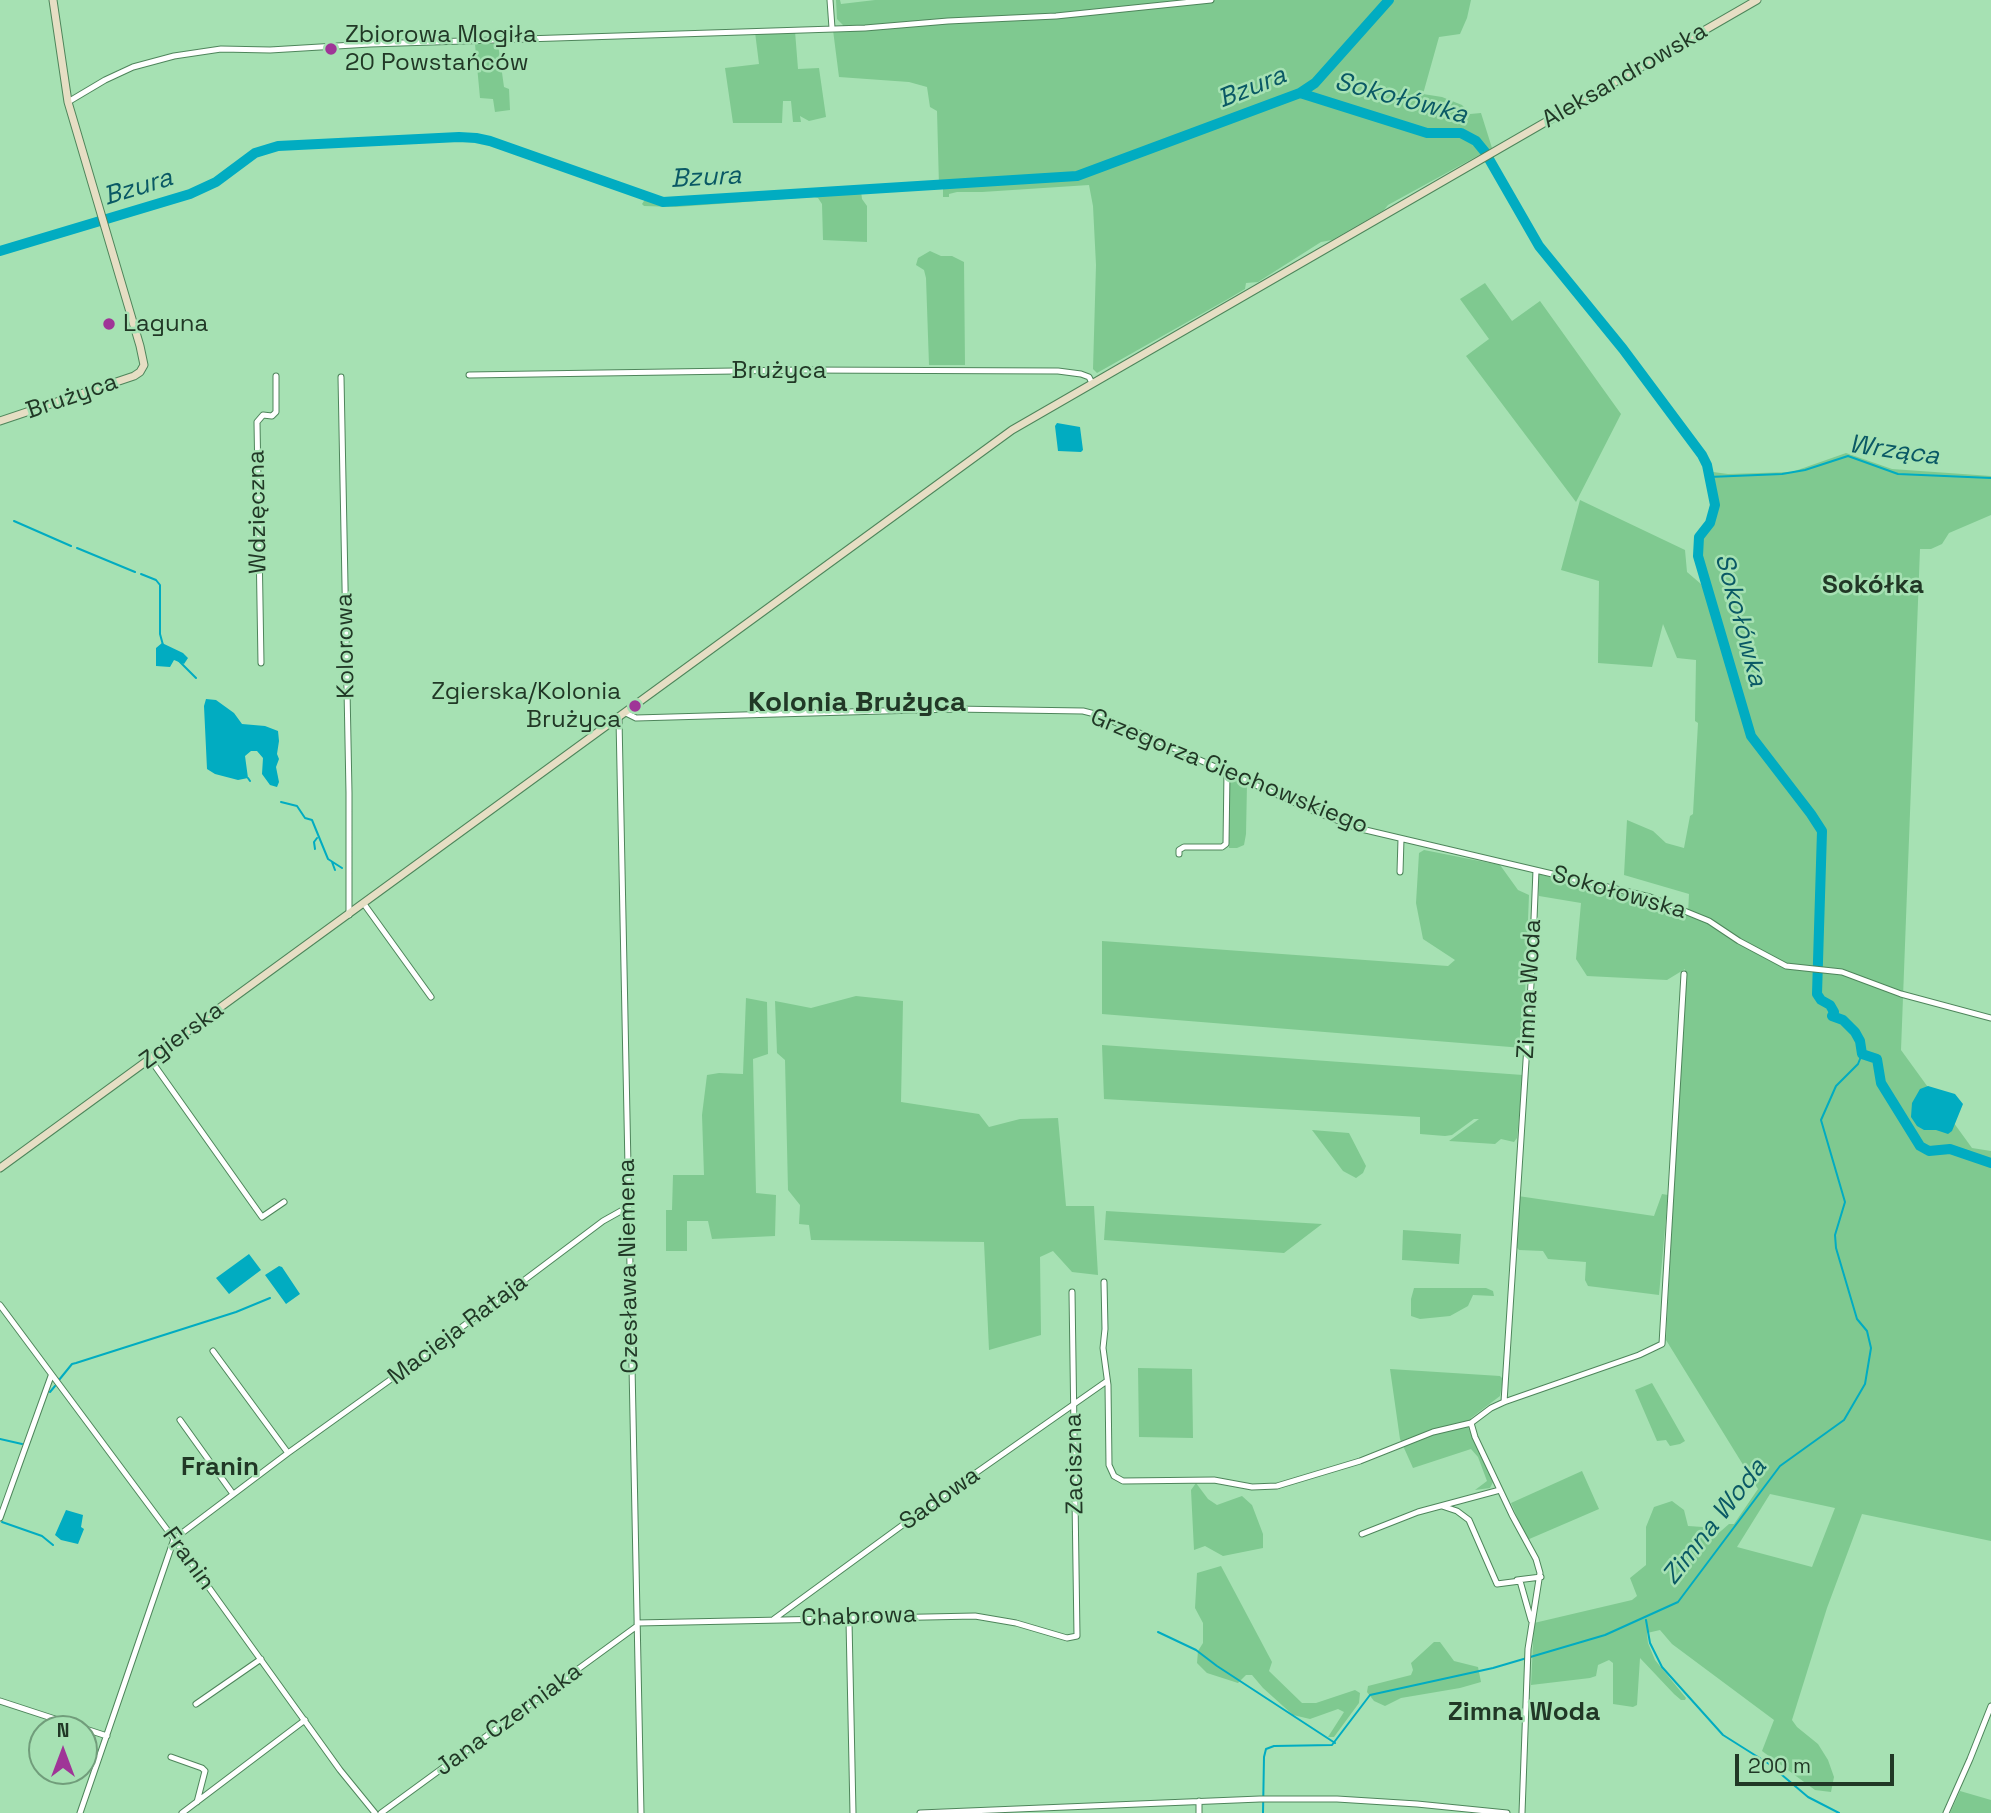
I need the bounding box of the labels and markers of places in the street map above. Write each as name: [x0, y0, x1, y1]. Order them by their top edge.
place label: Zbiorowa Mogiła 20 Powstańców: [345, 21, 537, 77]
marker: Zbiorowa Mogiła 20 Powstańców: [323, 41, 339, 57]
place label: Laguna: [123, 310, 208, 338]
marker: Laguna: [101, 316, 117, 332]
place label: Zgierska/Kolonia Brużyca: [431, 678, 621, 734]
marker: Zgierska/Kolonia Brużyca: [627, 698, 643, 714]

